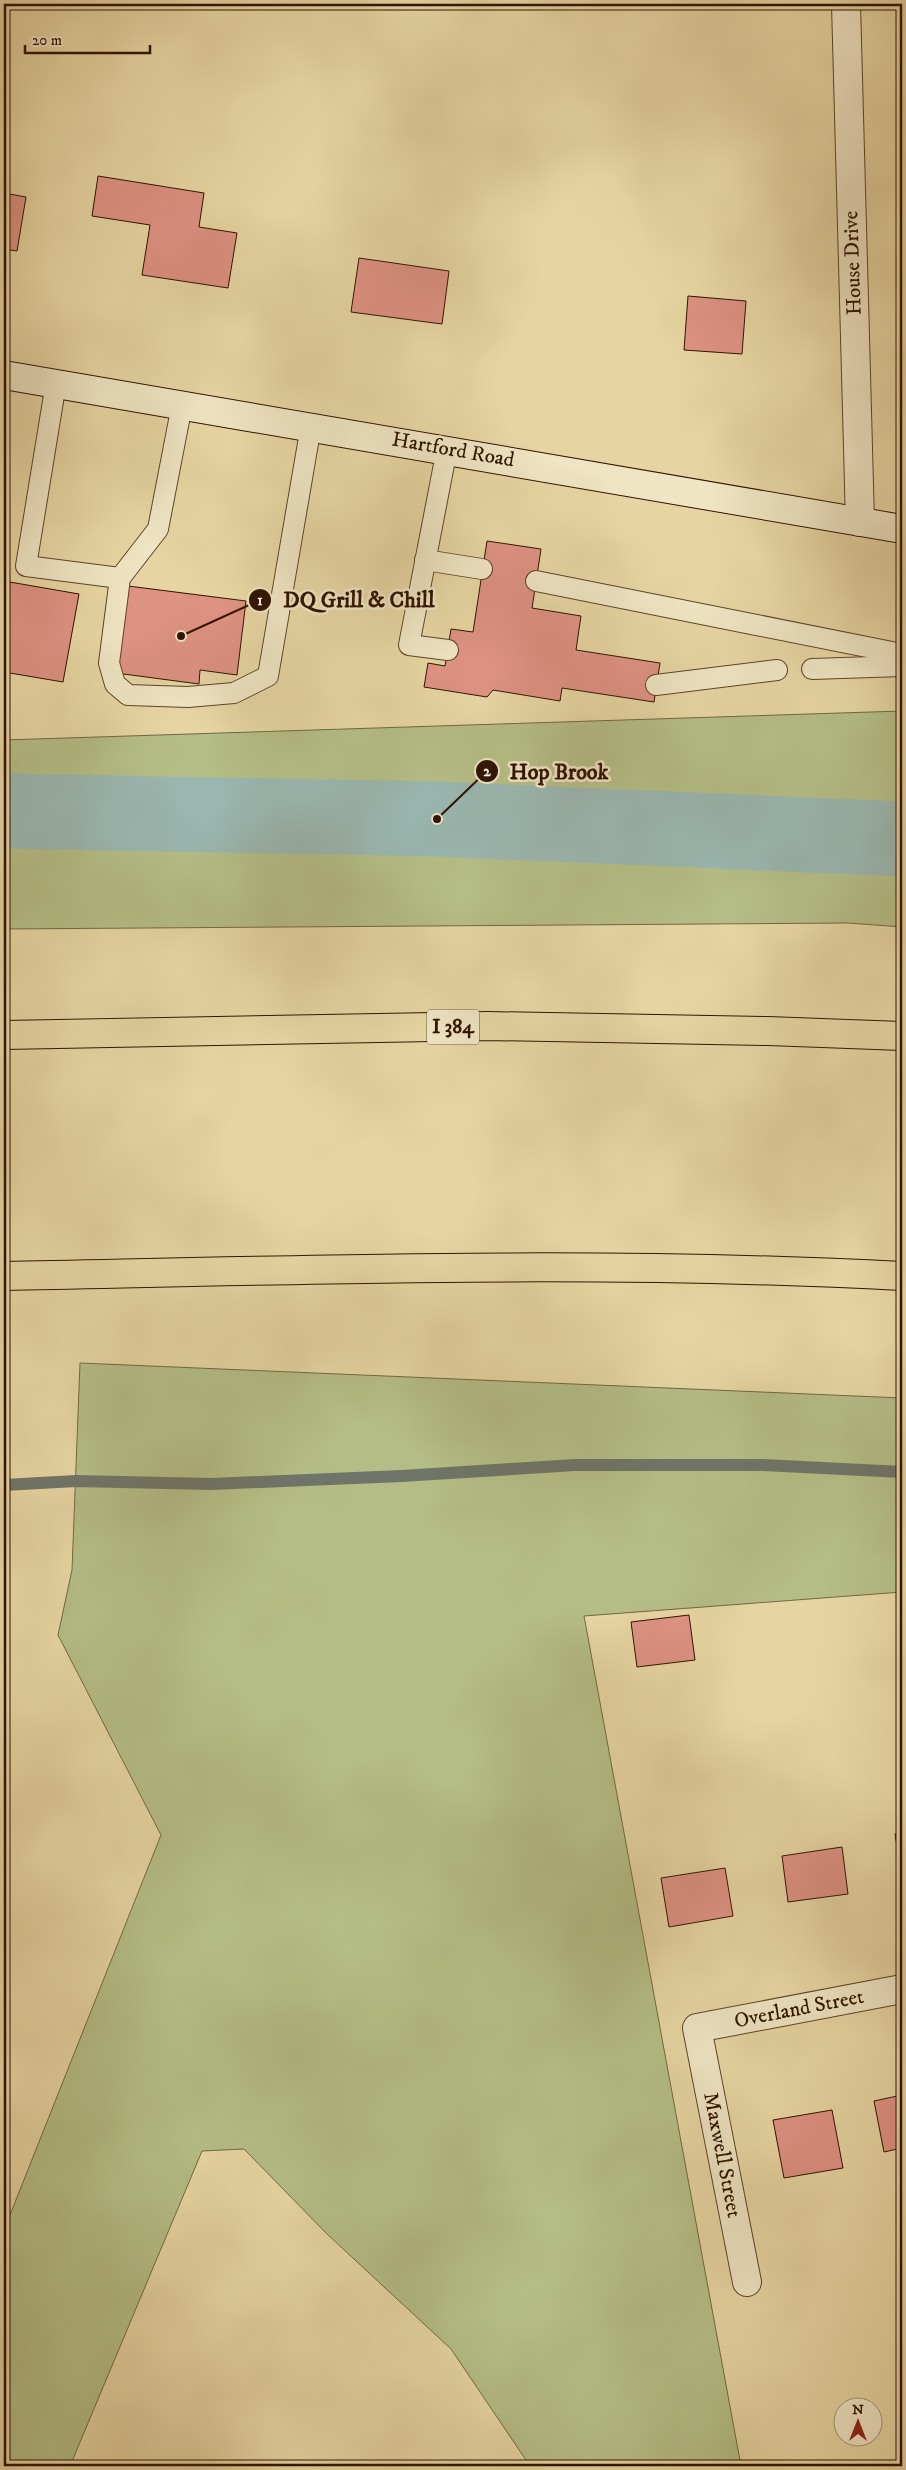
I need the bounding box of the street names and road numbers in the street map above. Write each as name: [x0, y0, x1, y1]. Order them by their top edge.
street label: House Drive: [838, 210, 868, 316]
street label: Hartford Road: [390, 426, 517, 474]
road number: I 384: [427, 1010, 479, 1044]
street label: Overland Street: [732, 1984, 866, 2034]
street label: Maxwell Street: [697, 2090, 747, 2220]

